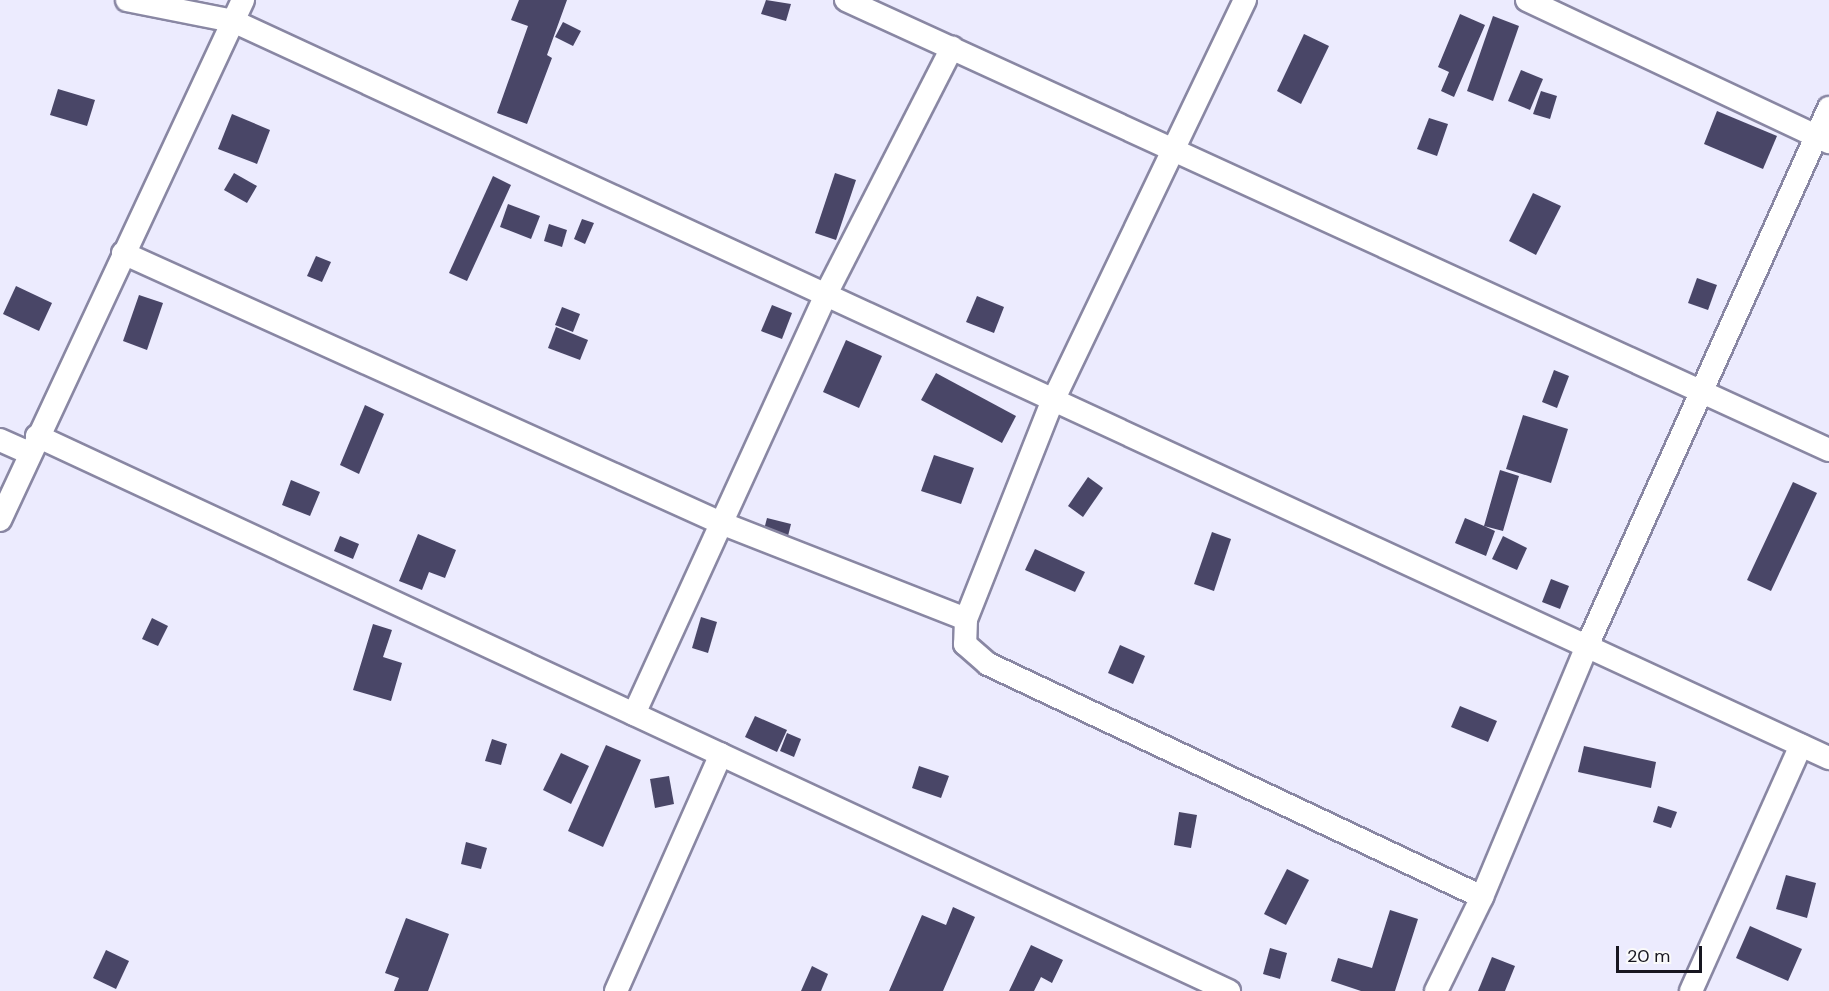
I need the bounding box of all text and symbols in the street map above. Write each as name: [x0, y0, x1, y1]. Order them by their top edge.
scale bar: [1619, 934, 1704, 972]
text: 20 m: [1627, 944, 1670, 968]

